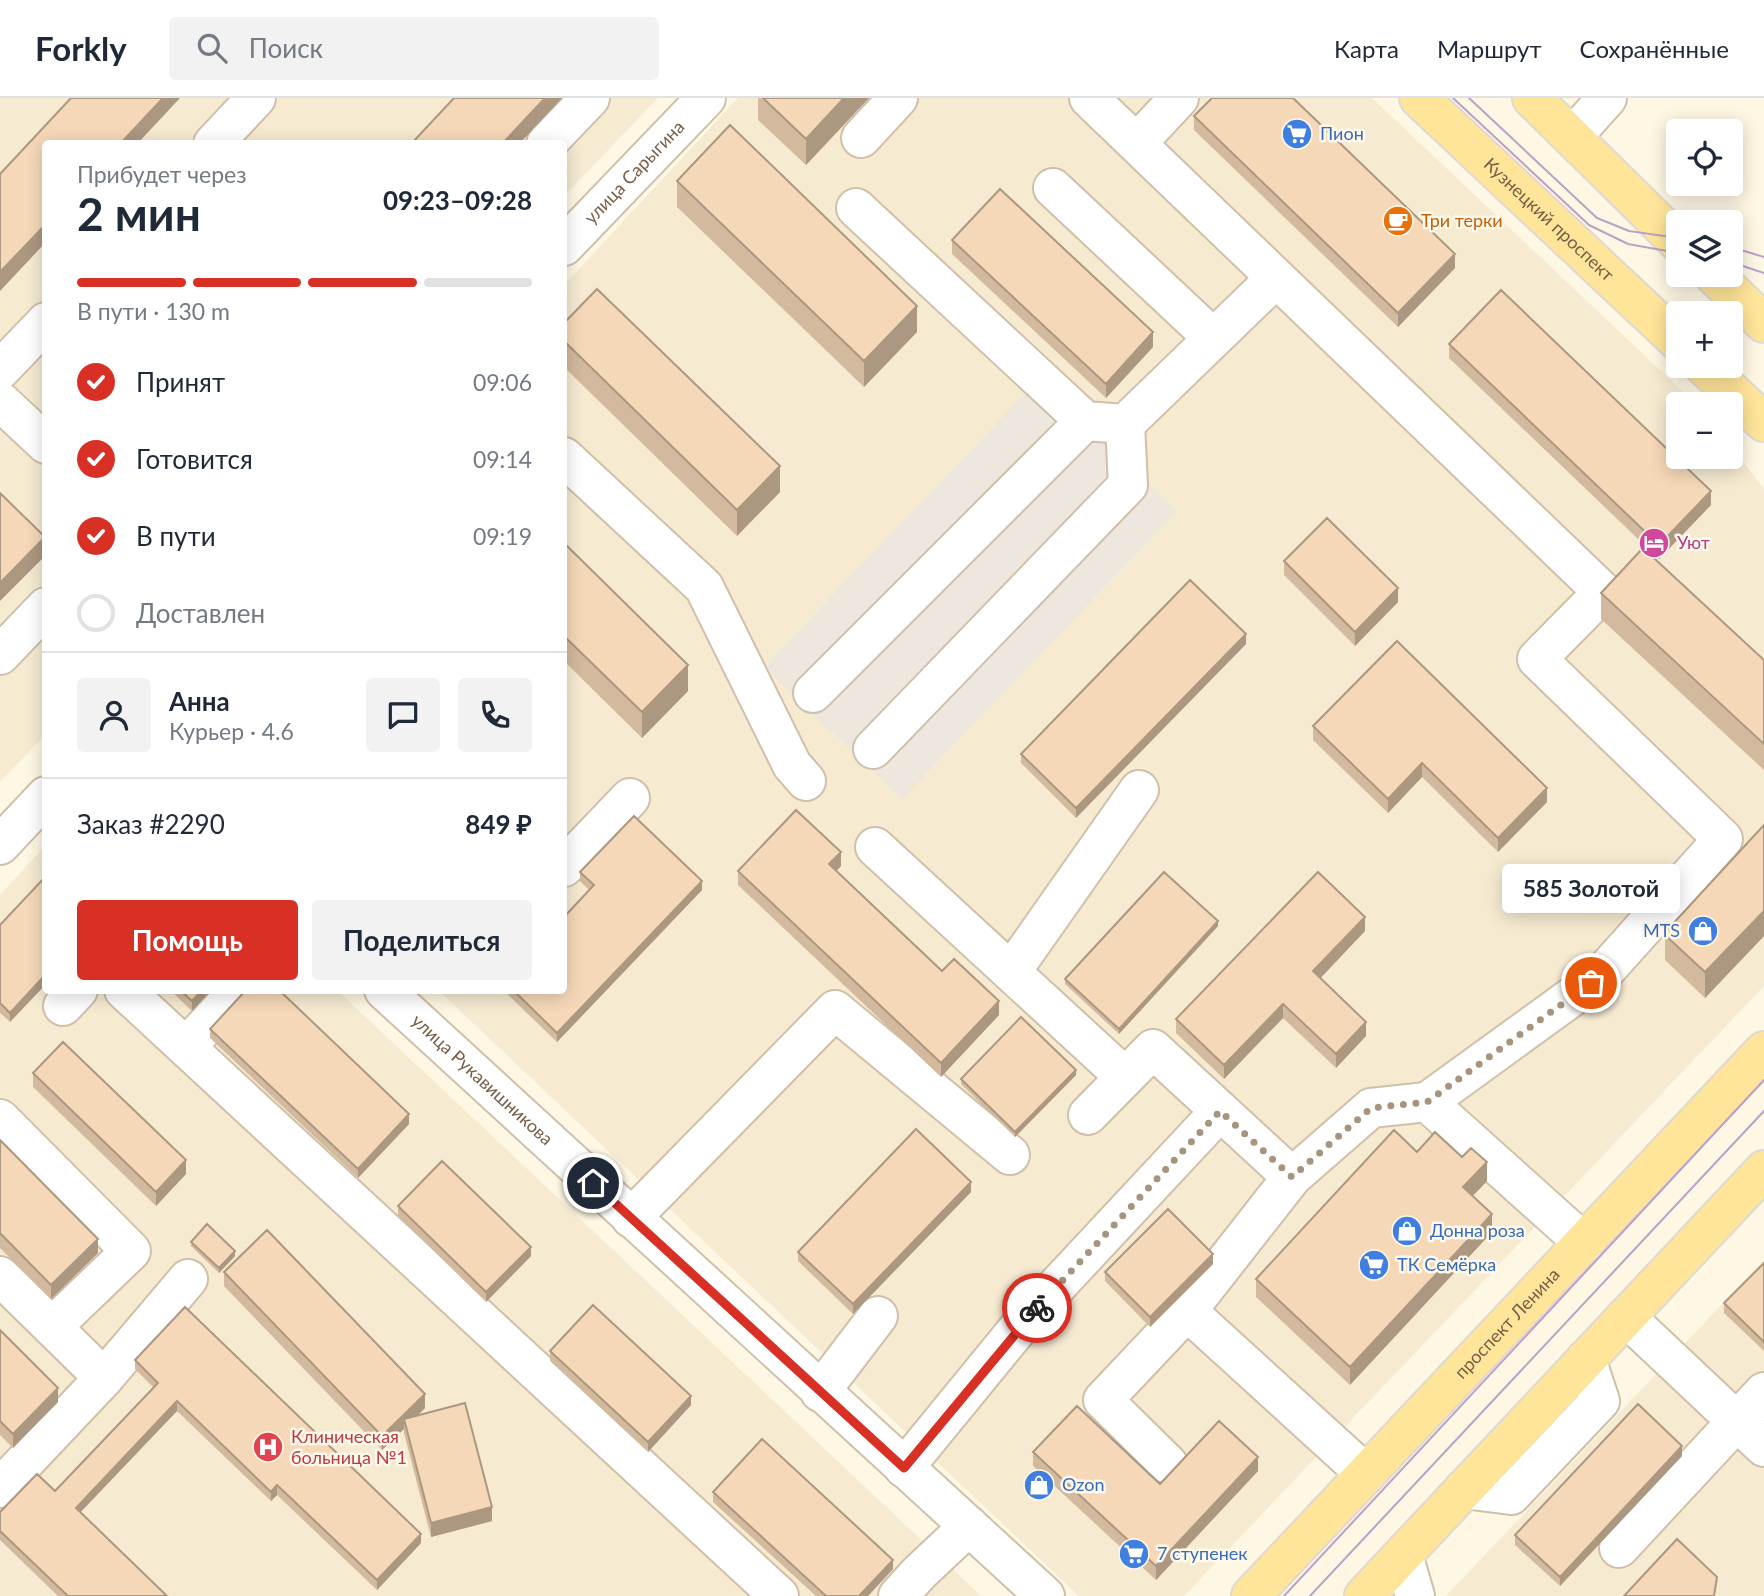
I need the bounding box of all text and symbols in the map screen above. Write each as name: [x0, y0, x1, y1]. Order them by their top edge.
search box: [169, 17, 659, 80]
text: Forkly: [35, 28, 127, 68]
icon: search: [193, 29, 231, 67]
text: Поиск: [249, 32, 323, 64]
text: Карта: [1334, 34, 1399, 63]
text: Маршрут: [1437, 34, 1542, 63]
text: Сохранённые: [1580, 34, 1729, 63]
street label: улица Сарыгина: [579, 115, 688, 228]
supermarket icon: Пион: [1280, 117, 1314, 151]
map controls: [1666, 119, 1743, 469]
button: locate: [1666, 119, 1743, 196]
place label: Пион: [1320, 122, 1364, 144]
street label: Кузнецкий проспект: [1480, 153, 1619, 286]
text: Прибудет через: [77, 160, 247, 188]
text: 09:23–09:28: [383, 184, 532, 216]
text: 2 мин: [77, 186, 201, 241]
cafe icon: Три терки: [1381, 204, 1415, 238]
place label: Три терки: [1421, 209, 1503, 231]
button: layers: [1666, 210, 1743, 287]
text: В пути · 130 m: [77, 297, 230, 325]
button: +: [1666, 301, 1743, 378]
icon: check: [77, 363, 115, 401]
text: Принят: [136, 366, 225, 398]
text: 09:06: [473, 368, 532, 396]
button: −: [1666, 392, 1743, 469]
icon: check: [77, 440, 115, 478]
text: Готовится: [136, 443, 253, 475]
text: 09:14: [473, 445, 532, 473]
icon: check: [77, 517, 115, 555]
text: В пути: [136, 520, 216, 552]
text: 09:19: [473, 522, 532, 550]
hotel icon: Уют: [1637, 526, 1671, 560]
place label: Уют: [1677, 531, 1710, 553]
text: Доставлен: [136, 597, 265, 629]
button: person: [77, 678, 151, 752]
button: chat: [366, 678, 440, 752]
button: phone: [458, 678, 532, 752]
text: Анна: [169, 685, 230, 717]
text: Курьер · 4.6: [169, 717, 294, 745]
text: Заказ #2290: [77, 808, 225, 840]
text: 849 ₽: [465, 808, 532, 840]
callout: 585 Золотой: [1502, 864, 1680, 913]
text: 585 Золотой: [1523, 874, 1659, 902]
button: Помощь: [77, 900, 298, 980]
button: Поделиться: [312, 900, 532, 980]
shop icon: MTS: [1686, 914, 1720, 948]
place label: MTS: [1643, 919, 1680, 941]
pin: [1561, 953, 1621, 1013]
icon: bag: [1572, 964, 1610, 1002]
street label: улица Рукавишникова: [408, 1009, 558, 1149]
pin: [563, 1153, 623, 1213]
icon: home: [574, 1164, 612, 1202]
shop icon: Донна роза: [1390, 1214, 1424, 1248]
place label: Донна роза: [1430, 1219, 1525, 1241]
supermarket icon: ТК Семёрка: [1357, 1248, 1391, 1282]
place label: ТК Семёрка: [1397, 1253, 1496, 1275]
street label: проспект Ленина: [1449, 1263, 1564, 1383]
courier: [1002, 1273, 1072, 1343]
icon: bike: [1018, 1289, 1056, 1327]
place label: Клиническая больница №1: [291, 1425, 407, 1468]
hospital icon: Клиническая больница №1: [251, 1430, 285, 1464]
shop icon: Ozon: [1022, 1468, 1056, 1502]
place label: Ozon: [1062, 1473, 1104, 1495]
supermarket icon: 7 ступенек: [1117, 1537, 1151, 1571]
place label: 7 ступенек: [1157, 1542, 1248, 1564]

